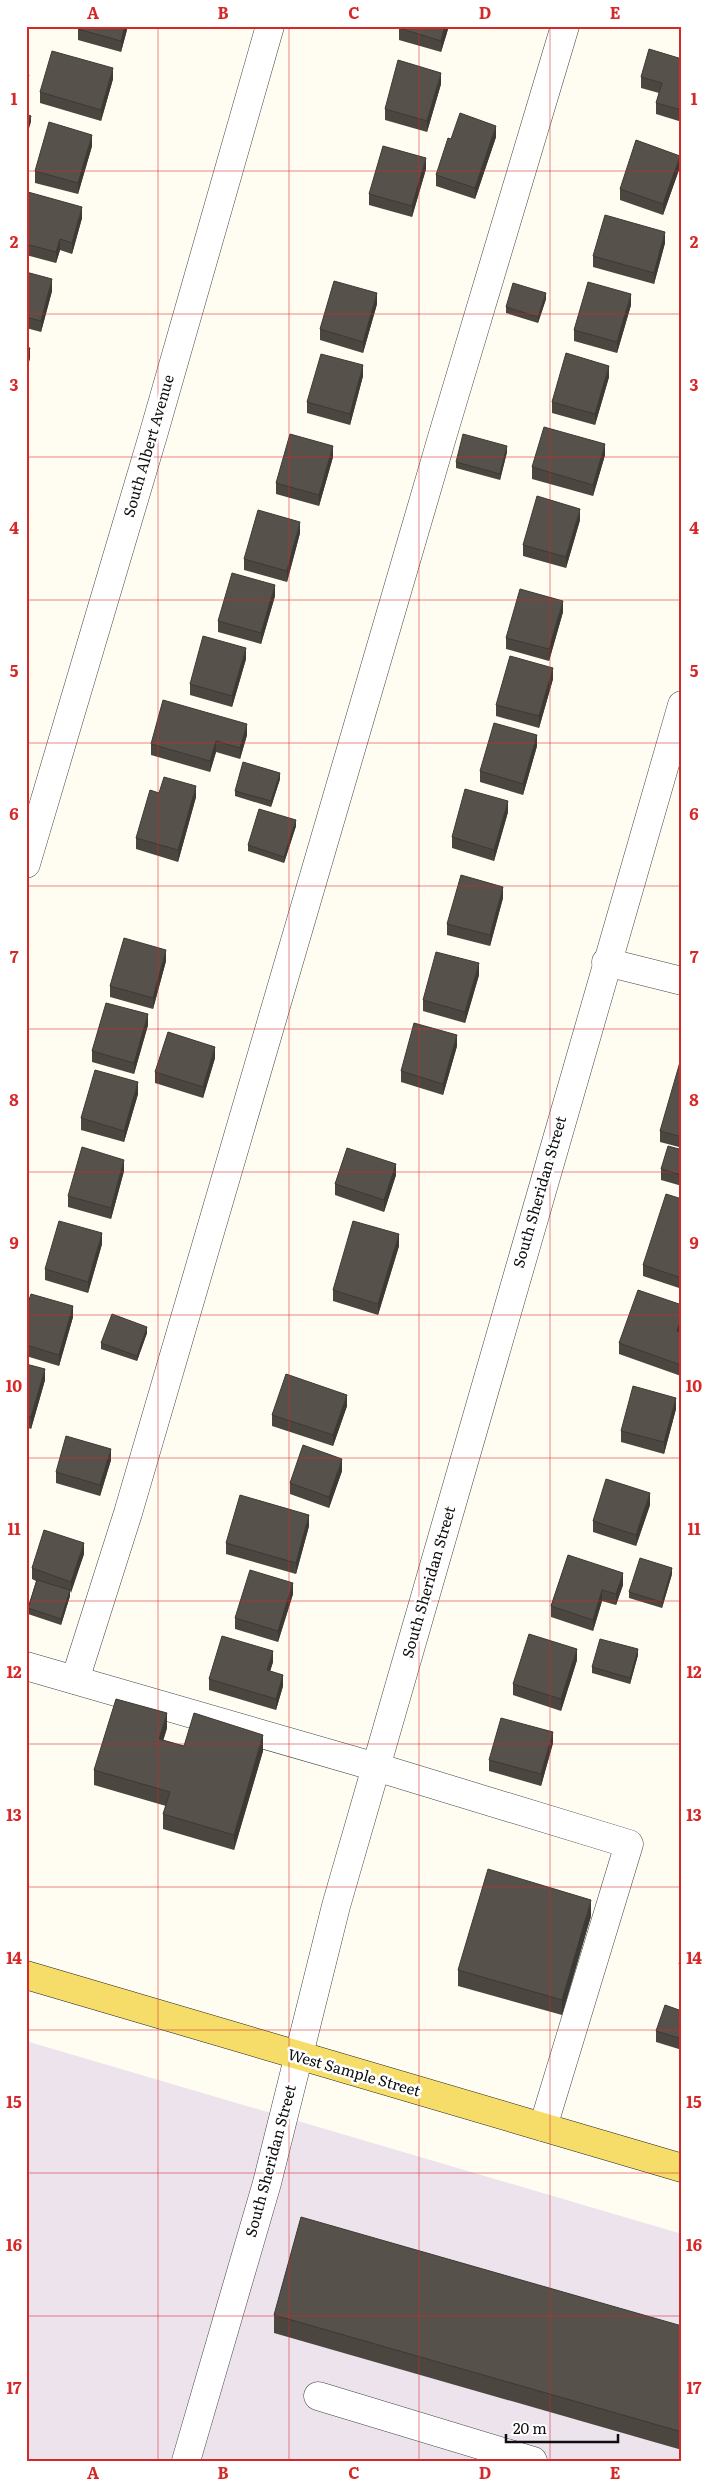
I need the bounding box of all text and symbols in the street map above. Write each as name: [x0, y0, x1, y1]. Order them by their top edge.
text: A: [87, 0, 99, 24]
text: B: [217, 0, 229, 24]
text: C: [348, 0, 360, 24]
text: D: [479, 0, 491, 24]
text: E: [610, 0, 621, 24]
text: 1: [11, 86, 18, 110]
text: 1: [691, 86, 698, 110]
text: 2: [10, 229, 19, 253]
text: 2: [690, 229, 699, 253]
street label: South Albert Avenue: [116, 371, 179, 520]
text: 3: [10, 372, 19, 396]
text: 3: [690, 372, 699, 396]
text: 4: [9, 515, 19, 539]
text: 4: [689, 515, 699, 539]
text: 5: [10, 658, 19, 682]
text: 5: [690, 658, 699, 682]
text: 6: [9, 801, 19, 825]
text: 6: [689, 801, 699, 825]
text: 7: [10, 944, 19, 968]
text: 7: [690, 944, 699, 968]
text: 8: [9, 1087, 19, 1111]
text: 8: [689, 1087, 699, 1111]
street label: South Sheridan Street: [506, 1113, 571, 1270]
text: 9: [9, 1230, 19, 1254]
text: 9: [689, 1230, 699, 1254]
text: 10: [6, 1373, 22, 1397]
text: 10: [686, 1373, 702, 1397]
street label: South Sheridan Street: [395, 1503, 460, 1660]
text: 11: [7, 1516, 21, 1540]
text: 11: [687, 1516, 701, 1540]
text: 12: [6, 1659, 22, 1683]
text: 12: [686, 1659, 702, 1683]
text: 13: [6, 1802, 22, 1826]
text: 13: [686, 1802, 702, 1826]
text: 14: [6, 1945, 22, 1969]
text: 14: [686, 1945, 702, 1969]
street label: West Sample Street: [285, 2042, 423, 2102]
street label: South Sheridan Street: [238, 2082, 301, 2240]
text: 15: [6, 2089, 22, 2113]
text: 15: [686, 2089, 702, 2113]
text: 16: [6, 2232, 22, 2256]
text: 16: [686, 2232, 702, 2256]
text: 17: [7, 2375, 22, 2399]
text: 17: [687, 2375, 702, 2399]
scale bar: [506, 2412, 618, 2444]
text: 20 m: [513, 2416, 547, 2439]
text: A: [87, 2460, 99, 2484]
text: B: [217, 2460, 229, 2484]
text: C: [348, 2460, 360, 2484]
text: D: [479, 2460, 491, 2484]
text: E: [610, 2460, 621, 2484]

